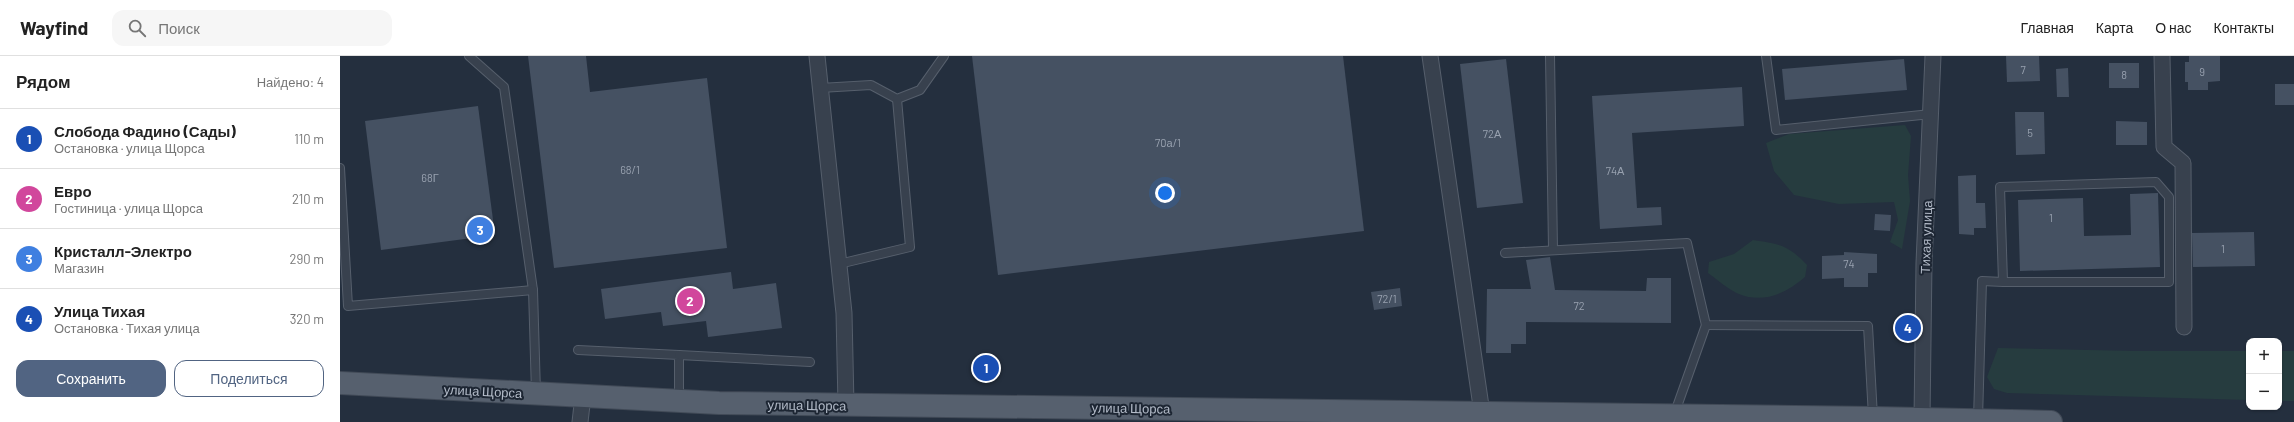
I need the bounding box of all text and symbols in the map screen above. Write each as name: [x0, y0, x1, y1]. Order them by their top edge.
search box: [112, 10, 392, 46]
text: Wayfind: [20, 16, 88, 39]
icon: search: [126, 17, 148, 39]
text: Поиск: [158, 19, 200, 37]
text: Главная: [2021, 19, 2074, 36]
text: Карта: [2096, 19, 2133, 36]
text: О нас: [2155, 19, 2192, 36]
text: Контакты: [2214, 19, 2274, 36]
house number: 7: [2020, 63, 2026, 76]
house number: 9: [2199, 65, 2205, 78]
house number: 8: [2121, 68, 2127, 81]
text: Рядом: [16, 71, 71, 91]
text: Найдено: 4: [257, 74, 324, 90]
text: Слобода Фадино (Сады): [54, 122, 236, 140]
house number: 5: [2027, 126, 2033, 139]
house number: 72А: [1483, 127, 1502, 140]
text: 1: [27, 131, 31, 147]
text: 110 m: [294, 131, 324, 147]
house number: 70а/1: [1155, 136, 1181, 149]
text: Остановка · улица Щорса: [54, 140, 205, 156]
house number: 68/1: [620, 163, 640, 176]
house number: 74А: [1606, 164, 1625, 177]
house number: 68Г: [421, 171, 439, 184]
text: Евро: [54, 182, 92, 200]
your location: [1155, 183, 1175, 203]
text: 2: [25, 191, 33, 207]
text: 210 m: [292, 191, 324, 207]
street label: Тихая улица: [1917, 199, 1935, 274]
text: Гостиница · улица Щорса: [54, 200, 203, 216]
house number: 1: [2049, 211, 2053, 224]
pin: 3: [467, 215, 493, 245]
text: Кристалл-Электро: [54, 242, 192, 260]
house number: 1: [2221, 242, 2225, 255]
text: 3: [25, 251, 33, 267]
text: 290 m: [290, 251, 324, 267]
house number: 74: [1843, 257, 1855, 270]
text: Магазин: [54, 260, 104, 276]
pin: 2: [677, 286, 703, 316]
house number: 72/1: [1377, 292, 1397, 305]
house number: 72: [1573, 299, 1585, 312]
text: Улица Тихая: [54, 302, 145, 320]
text: 4: [25, 311, 33, 327]
text: 320 m: [290, 311, 324, 327]
pin: 4: [1895, 313, 1921, 343]
text: Остановка · Тихая улица: [54, 320, 200, 336]
map controls: [2246, 338, 2282, 410]
button: +: [2246, 338, 2282, 374]
pin: 1: [973, 353, 999, 383]
button: Сохранить: [16, 360, 166, 397]
button: Поделиться: [174, 360, 324, 397]
button: −: [2246, 374, 2282, 410]
street label: улица Щорса: [443, 381, 523, 401]
street label: улица Щорса: [768, 396, 847, 414]
street label: улица Щорса: [1092, 399, 1171, 417]

